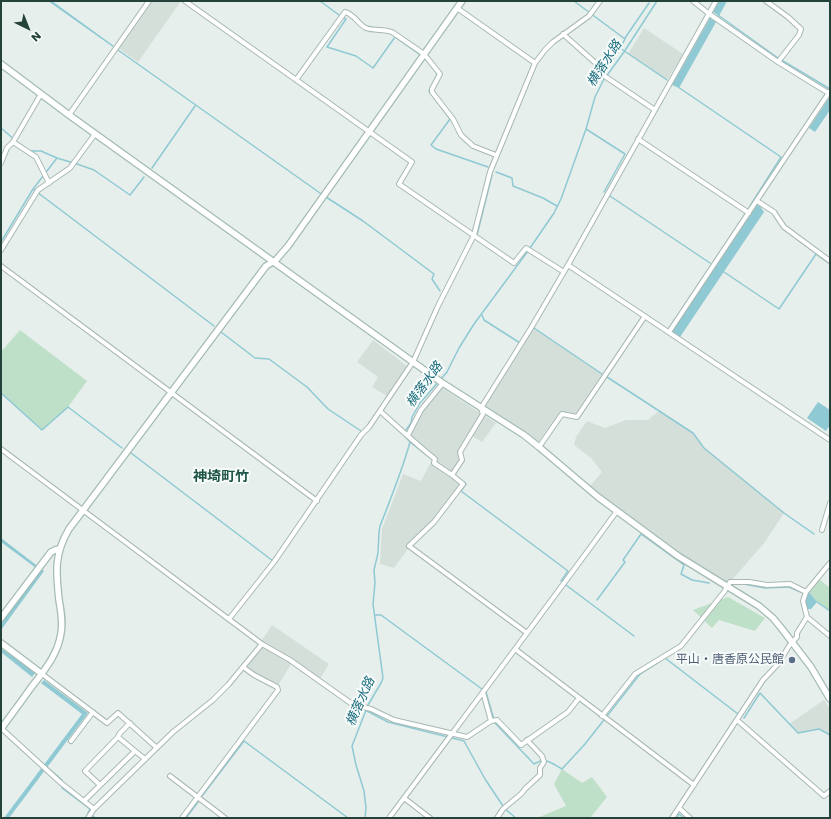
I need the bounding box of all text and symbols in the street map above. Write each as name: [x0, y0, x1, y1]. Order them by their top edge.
north arrow: [8, 8, 48, 48]
text: N: [28, 28, 45, 45]
water label: 横落水路: [584, 38, 626, 90]
water label: 横落水路: [403, 359, 447, 411]
district label: 神埼町竹: [193, 469, 249, 485]
place label: 平山・唐香原公民館: [676, 653, 784, 667]
marker: 平山・唐香原公民館: [787, 655, 797, 665]
water label: 横落水路: [343, 675, 379, 729]

